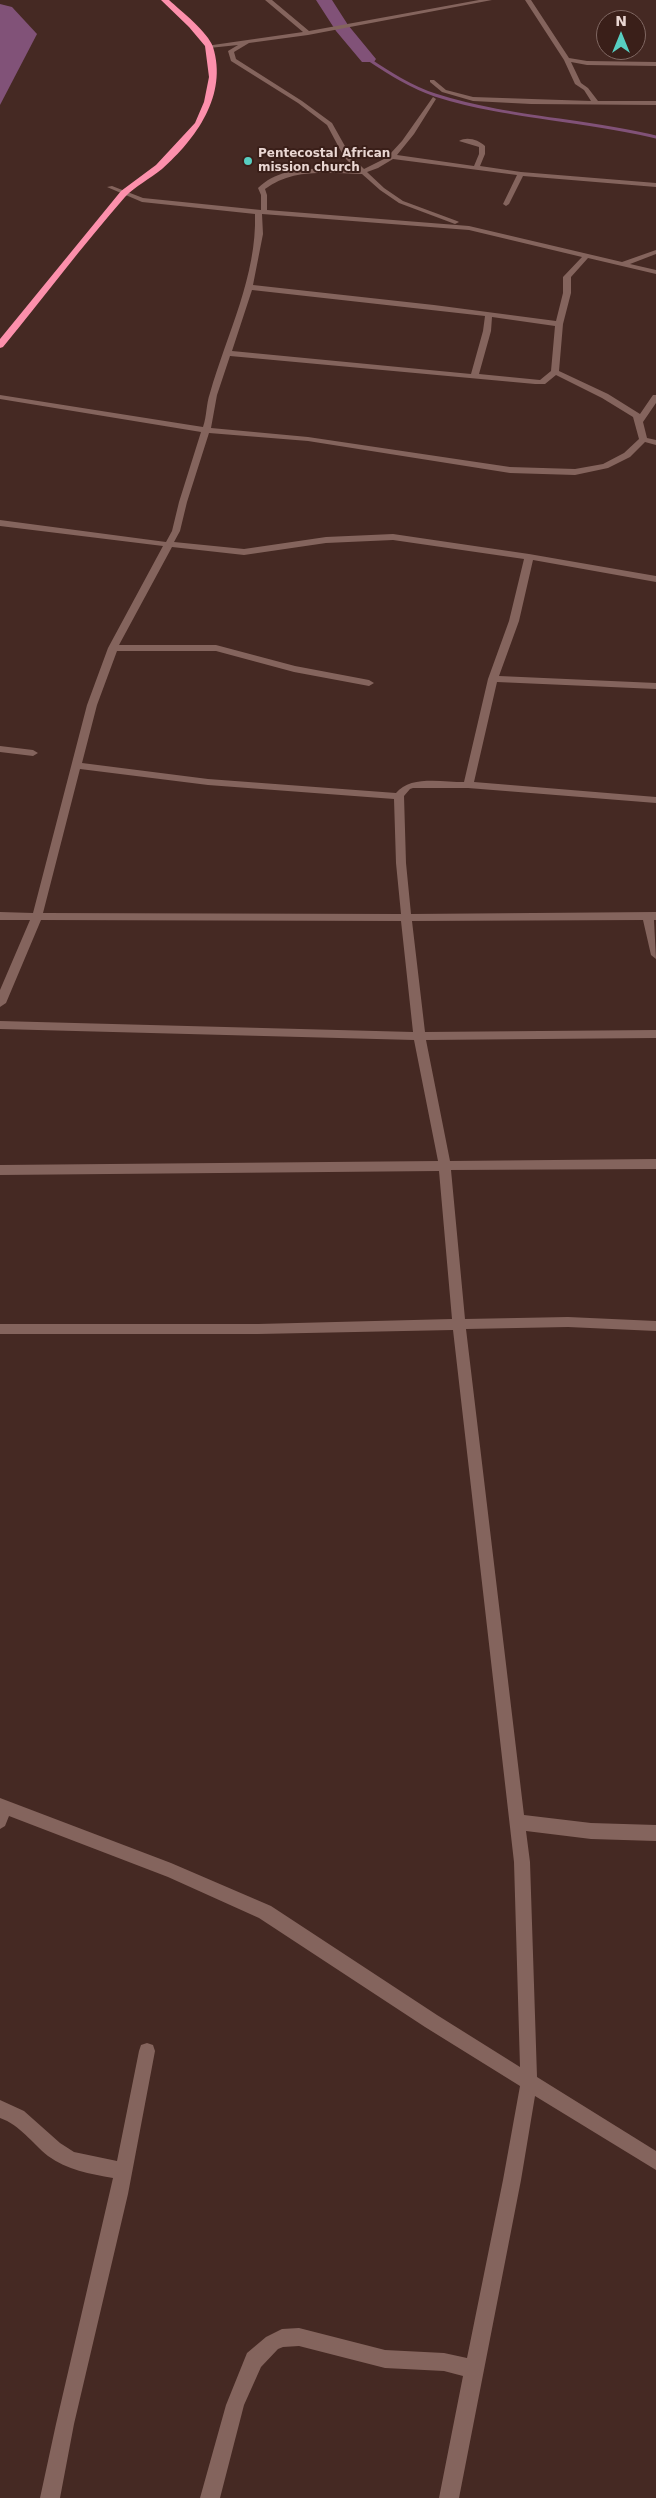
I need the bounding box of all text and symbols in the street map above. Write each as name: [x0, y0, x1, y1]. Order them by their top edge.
north arrow: [596, 10, 646, 60]
text: N: [615, 13, 627, 29]
place label: Pentecostal African mission church: [258, 147, 390, 175]
marker: Pentecostal African mission church: [242, 155, 254, 167]

